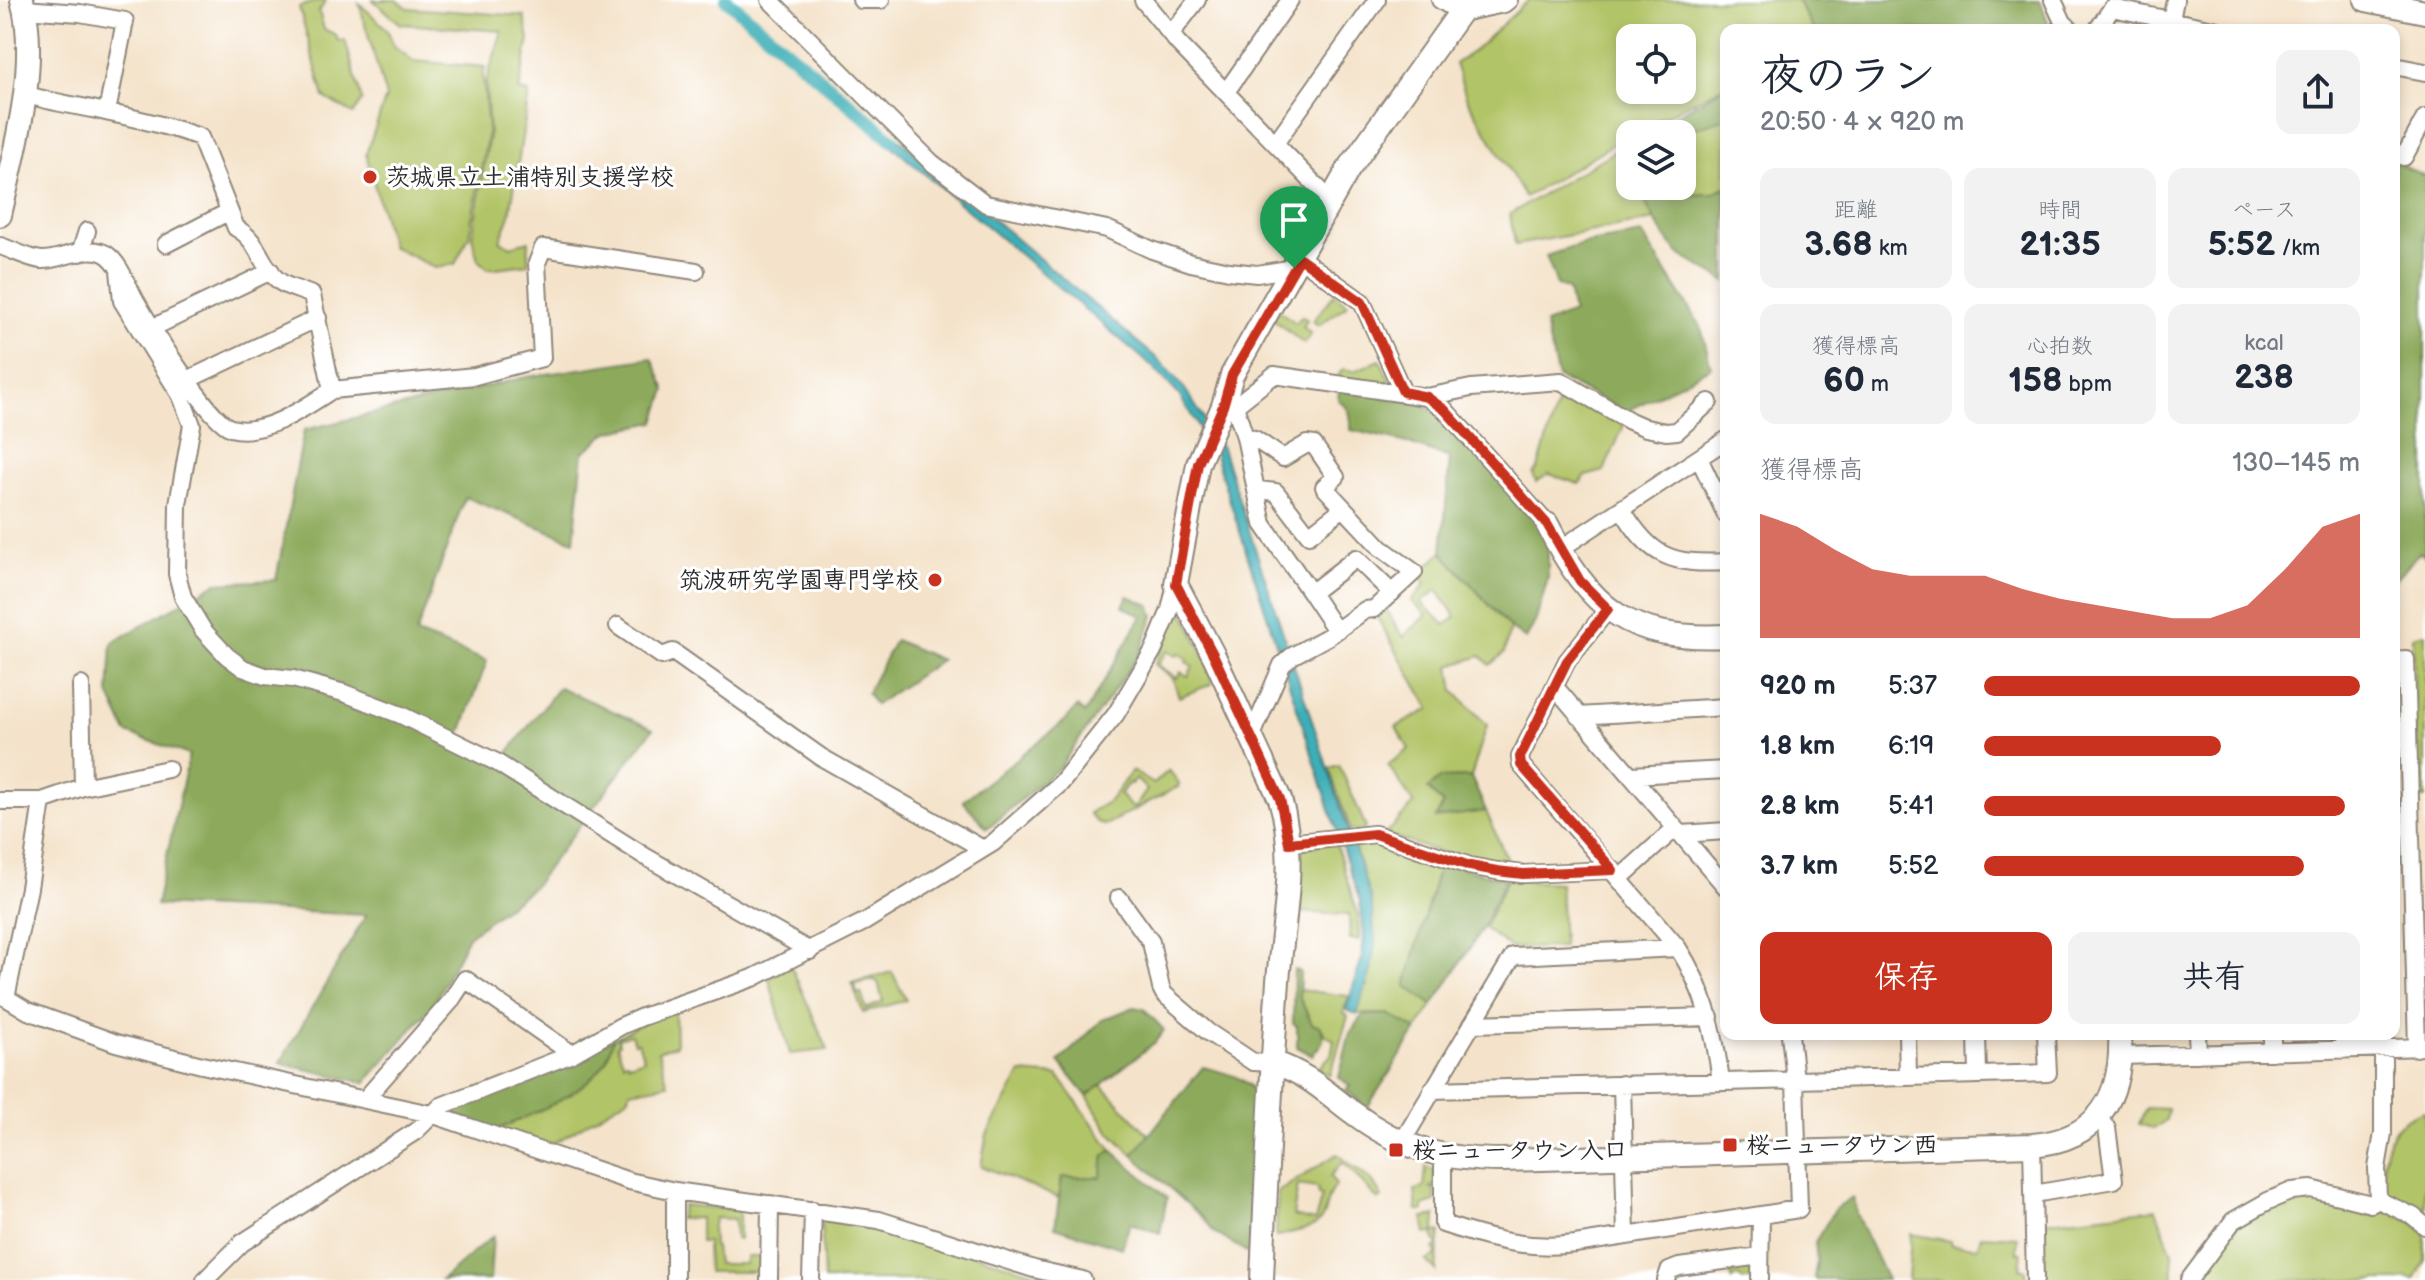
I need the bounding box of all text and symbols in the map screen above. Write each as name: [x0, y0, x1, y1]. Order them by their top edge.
map controls: [1616, 24, 1696, 200]
button: locate: [1616, 24, 1696, 104]
text: 夜のラン: [1760, 50, 1936, 103]
button: share: [2276, 50, 2360, 134]
text: 20:50 · 4 × 920 m: [1760, 107, 1964, 138]
button: layers: [1616, 120, 1696, 200]
place label: 茨城県立土浦特別支援学校: [386, 163, 674, 192]
marker: 茨城県立土浦特別支援学校: [361, 168, 379, 186]
pin: [1260, 186, 1328, 268]
text: 距離: [1834, 197, 1878, 224]
text: 時間: [2038, 197, 2082, 224]
text: ペース: [2232, 197, 2296, 224]
icon: arrive: [1272, 198, 1316, 242]
text: 3.68: [1804, 224, 1873, 265]
text: 21:35: [2019, 224, 2101, 265]
text: 5:52: [2208, 224, 2275, 265]
text: km: [1873, 235, 1908, 262]
text: /km: [2275, 235, 2320, 262]
text: kcal: [2244, 330, 2284, 357]
text: 獲得標高: [1812, 333, 1900, 360]
text: 心拍数: [2027, 333, 2093, 360]
text: 238: [2234, 357, 2294, 398]
text: 60: [1823, 360, 1865, 401]
text: 158: [2008, 360, 2063, 401]
text: m: [1865, 371, 1889, 398]
text: bpm: [2063, 371, 2112, 398]
text: 130–145 m: [2232, 448, 2360, 479]
text: 獲得標高: [1760, 455, 1864, 486]
place label: 筑波研究学園専門学校: [679, 566, 919, 595]
marker: 筑波研究学園専門学校: [926, 571, 944, 589]
text: 920 m: [1760, 671, 1836, 702]
text: 5:37: [1888, 671, 1937, 702]
text: 1.8 km: [1760, 731, 1835, 762]
text: 6:19: [1888, 731, 1934, 762]
text: 2.8 km: [1760, 791, 1840, 822]
text: 5:41: [1888, 791, 1934, 822]
text: 3.7 km: [1760, 851, 1838, 882]
text: 5:52: [1888, 851, 1938, 882]
button: 保存: [1760, 932, 2052, 1024]
button: 共有: [2068, 932, 2360, 1024]
place label: 桜ニュータウン西: [1746, 1131, 1938, 1160]
place label: 桜ニュータウン入口: [1412, 1136, 1628, 1165]
marker: 桜ニュータウン西: [1721, 1136, 1739, 1154]
marker: 桜ニュータウン入口: [1387, 1141, 1405, 1159]

